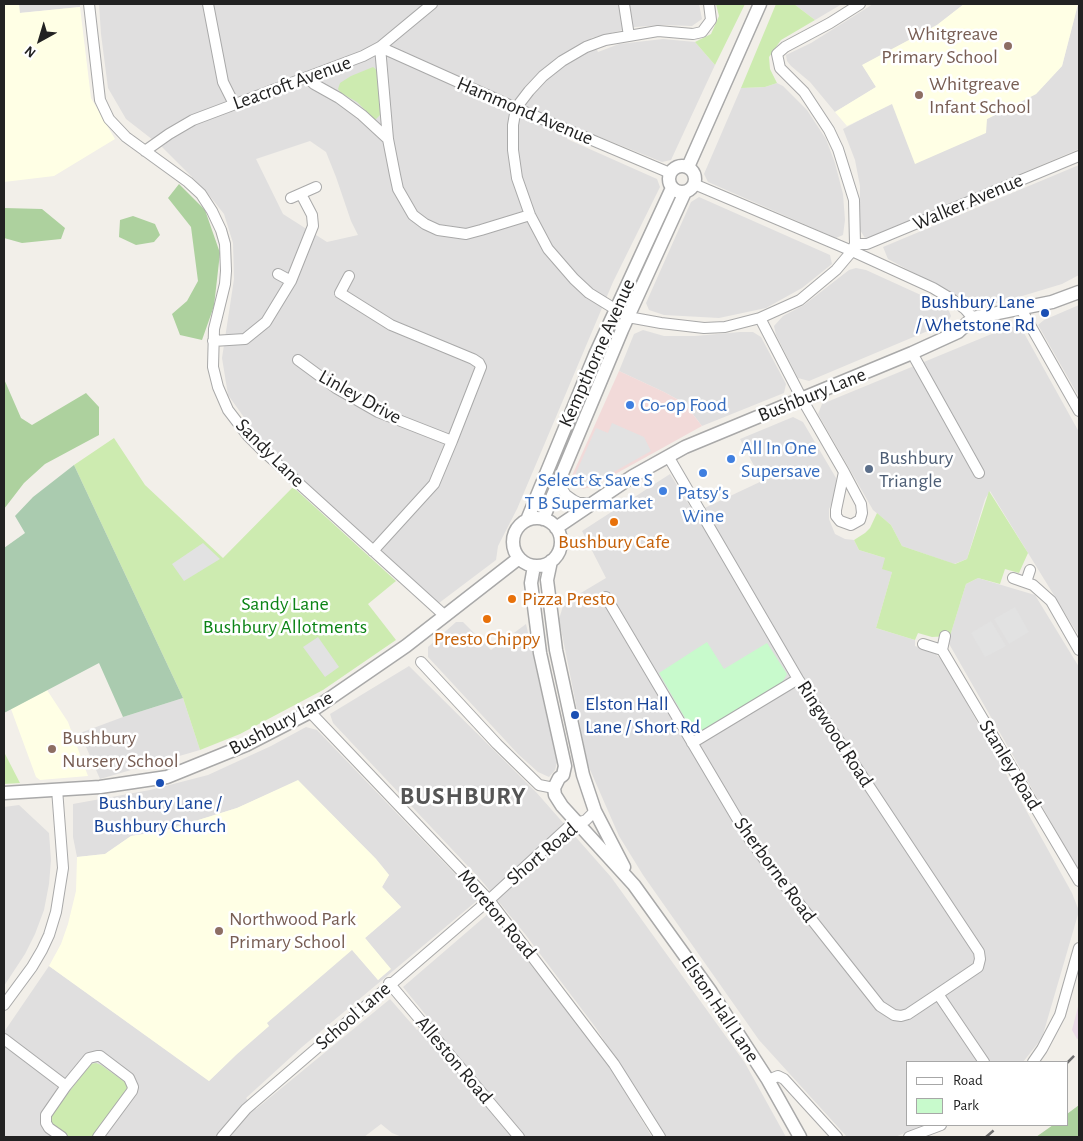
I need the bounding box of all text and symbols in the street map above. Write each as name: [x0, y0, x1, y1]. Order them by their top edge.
north arrow: [15, 15, 65, 65]
place label: Whitgreave Primary School: [881, 22, 998, 69]
marker: Whitgreave Primary School: [1002, 40, 1014, 52]
text: N: [22, 43, 39, 60]
street label: Leacroft Avenue: [230, 51, 354, 115]
street label: Hammond Avenue: [453, 71, 597, 151]
place label: Whitgreave Infant School: [929, 72, 1031, 119]
marker: Whitgreave Infant School: [913, 89, 925, 101]
street label: Walker Avenue: [909, 168, 1027, 236]
street label: Kempthorne Avenue: [554, 275, 640, 431]
place label: Bushbury Lane / Whetstone Rd: [916, 290, 1035, 337]
marker: Bushbury Lane / Whetstone Rd: [1039, 307, 1051, 319]
street label: Bushbury Lane: [754, 362, 870, 428]
street label: Linley Drive: [314, 364, 406, 430]
place label: Co-op Food: [640, 393, 727, 417]
marker: Co-op Food: [624, 399, 636, 411]
street label: Sandy Lane: [231, 414, 309, 492]
place label: All In One Supersave: [741, 436, 820, 483]
place label: Bushbury Triangle: [879, 446, 953, 493]
marker: All In One Supersave: [725, 453, 737, 465]
marker: Bushbury Triangle: [863, 463, 875, 475]
marker: Patsy's Wine: [697, 467, 709, 479]
place label: Select & Save S T B Supermarket: [524, 468, 653, 515]
place label: Patsy's Wine: [677, 481, 729, 528]
marker: Select & Save S T B Supermarket: [657, 485, 669, 497]
marker: Bushbury Cafe: [608, 516, 620, 528]
place label: Bushbury Cafe: [558, 530, 670, 554]
place label: Pizza Presto: [522, 587, 615, 611]
park label: Sandy Lane Bushbury Allotments: [203, 592, 367, 639]
marker: Pizza Presto: [506, 593, 518, 605]
marker: Presto Chippy: [481, 613, 493, 625]
place label: Presto Chippy: [434, 627, 540, 651]
street label: Ringwood Road: [792, 676, 878, 792]
street label: Bushbury Lane: [225, 686, 337, 760]
place label: Elston Hall Lane / Short Rd: [585, 692, 700, 739]
marker: Elston Hall Lane / Short Rd: [569, 709, 581, 721]
street label: Stanley Road: [974, 716, 1046, 814]
place label: Bushbury Nursery School: [62, 726, 179, 773]
marker: Bushbury Nursery School: [46, 743, 58, 755]
marker: Bushbury Lane / Bushbury Church: [154, 777, 166, 789]
district label: BUSHBURY: [399, 781, 527, 811]
place label: Bushbury Lane / Bushbury Church: [94, 791, 226, 838]
street label: Sherborne Road: [729, 813, 821, 927]
street label: Short Road: [502, 817, 582, 891]
street label: Moreton Road: [453, 864, 541, 964]
place label: Northwood Park Primary School: [229, 907, 356, 954]
marker: Northwood Park Primary School: [213, 925, 225, 937]
street label: Elston Hall Lane: [675, 951, 765, 1067]
street label: School Lane: [310, 977, 396, 1055]
street label: Alleston Road: [410, 1011, 498, 1109]
legend: [906, 1061, 1068, 1126]
text: Road: [953, 1073, 983, 1088]
text: Park: [953, 1098, 979, 1113]

